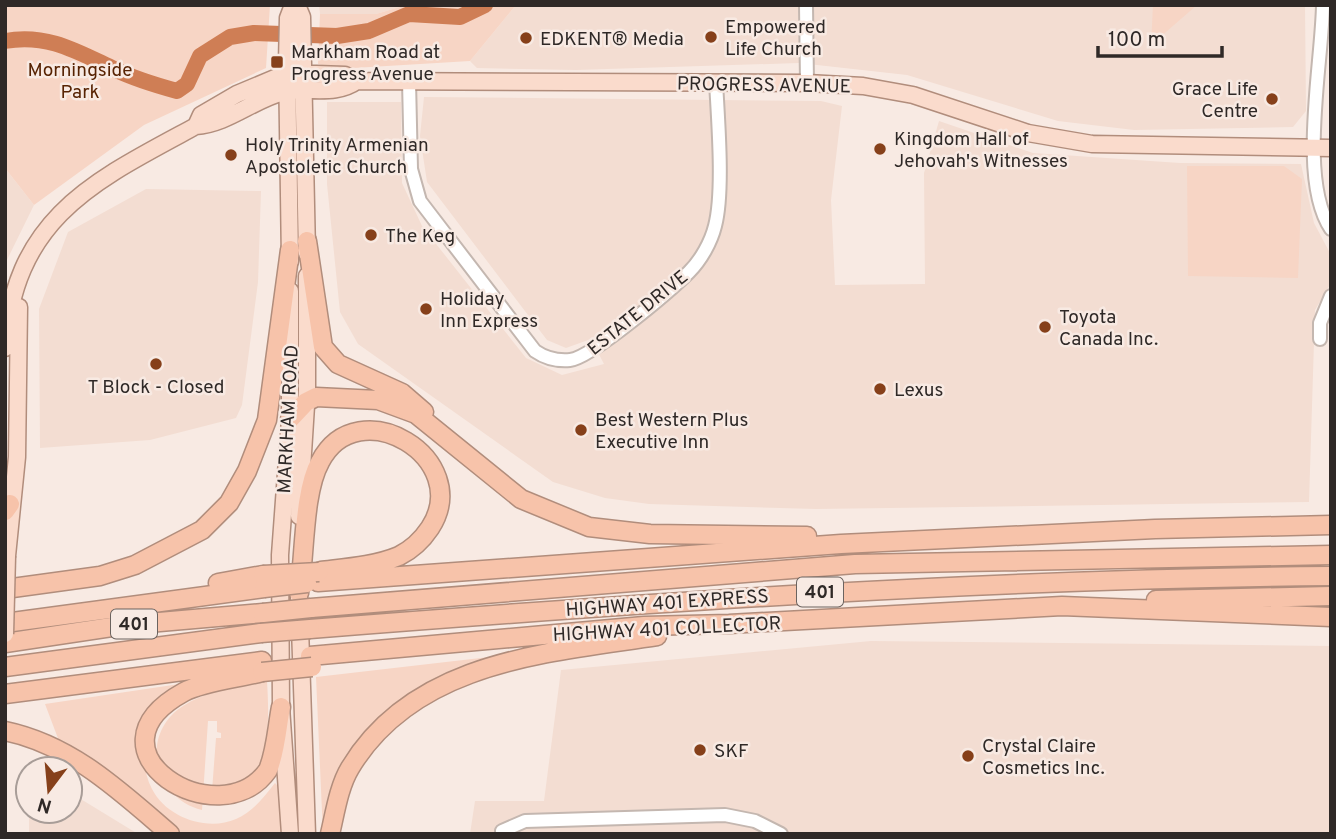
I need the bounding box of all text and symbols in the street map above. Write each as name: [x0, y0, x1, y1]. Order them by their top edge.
scale bar: [1098, 14, 1222, 58]
place label: Empowered Life Church: [725, 16, 826, 62]
text: 100 m: [1108, 27, 1165, 54]
place label: EDKENT® Media: [540, 28, 684, 52]
marker: Empowered Life Church: [703, 29, 719, 45]
marker: EDKENT® Media: [518, 30, 534, 46]
place label: Markham Road at Progress Avenue: [291, 41, 440, 87]
marker: Markham Road at Progress Avenue: [269, 54, 285, 70]
park label: Morningside Park: [28, 59, 132, 105]
street label: PROGRESS AVENUE: [677, 72, 851, 100]
place label: Grace Life Centre: [1172, 78, 1258, 124]
marker: Grace Life Centre: [1264, 91, 1280, 107]
place label: Kingdom Hall of Jehovah's Witnesses: [894, 128, 1068, 174]
place label: Holy Trinity Armenian Apostoletic Church: [245, 134, 429, 180]
marker: Kingdom Hall of Jehovah's Witnesses: [872, 141, 888, 157]
marker: Holy Trinity Armenian Apostoletic Church: [223, 147, 239, 163]
place label: The Keg: [385, 225, 455, 249]
marker: The Keg: [363, 227, 379, 243]
street label: ESTATE DRIVE: [583, 266, 694, 362]
place label: Holiday Inn Express: [440, 288, 538, 334]
marker: Holiday Inn Express: [418, 301, 434, 317]
place label: Toyota Canada Inc.: [1059, 306, 1158, 352]
marker: Toyota Canada Inc.: [1037, 319, 1053, 335]
street label: MARKHAM ROAD: [273, 344, 305, 494]
marker: T Block - Closed: [148, 356, 164, 372]
place label: T Block - Closed: [88, 376, 224, 400]
place label: Lexus: [894, 379, 943, 403]
marker: Lexus: [872, 381, 888, 397]
place label: Best Western Plus Executive Inn: [595, 409, 748, 455]
marker: Best Western Plus Executive Inn: [573, 422, 589, 438]
road number: 401: [797, 578, 843, 606]
street label: HIGHWAY 401 EXPRESS: [565, 585, 770, 623]
road number: 401: [111, 610, 157, 638]
street label: HIGHWAY 401 COLLECTOR: [552, 612, 782, 648]
place label: Crystal Claire Cosmetics Inc.: [982, 735, 1105, 781]
place label: SKF: [714, 740, 749, 764]
marker: SKF: [692, 742, 708, 758]
marker: Crystal Claire Cosmetics Inc.: [960, 748, 976, 764]
north arrow: [14, 755, 84, 825]
text: N: [35, 791, 55, 818]

